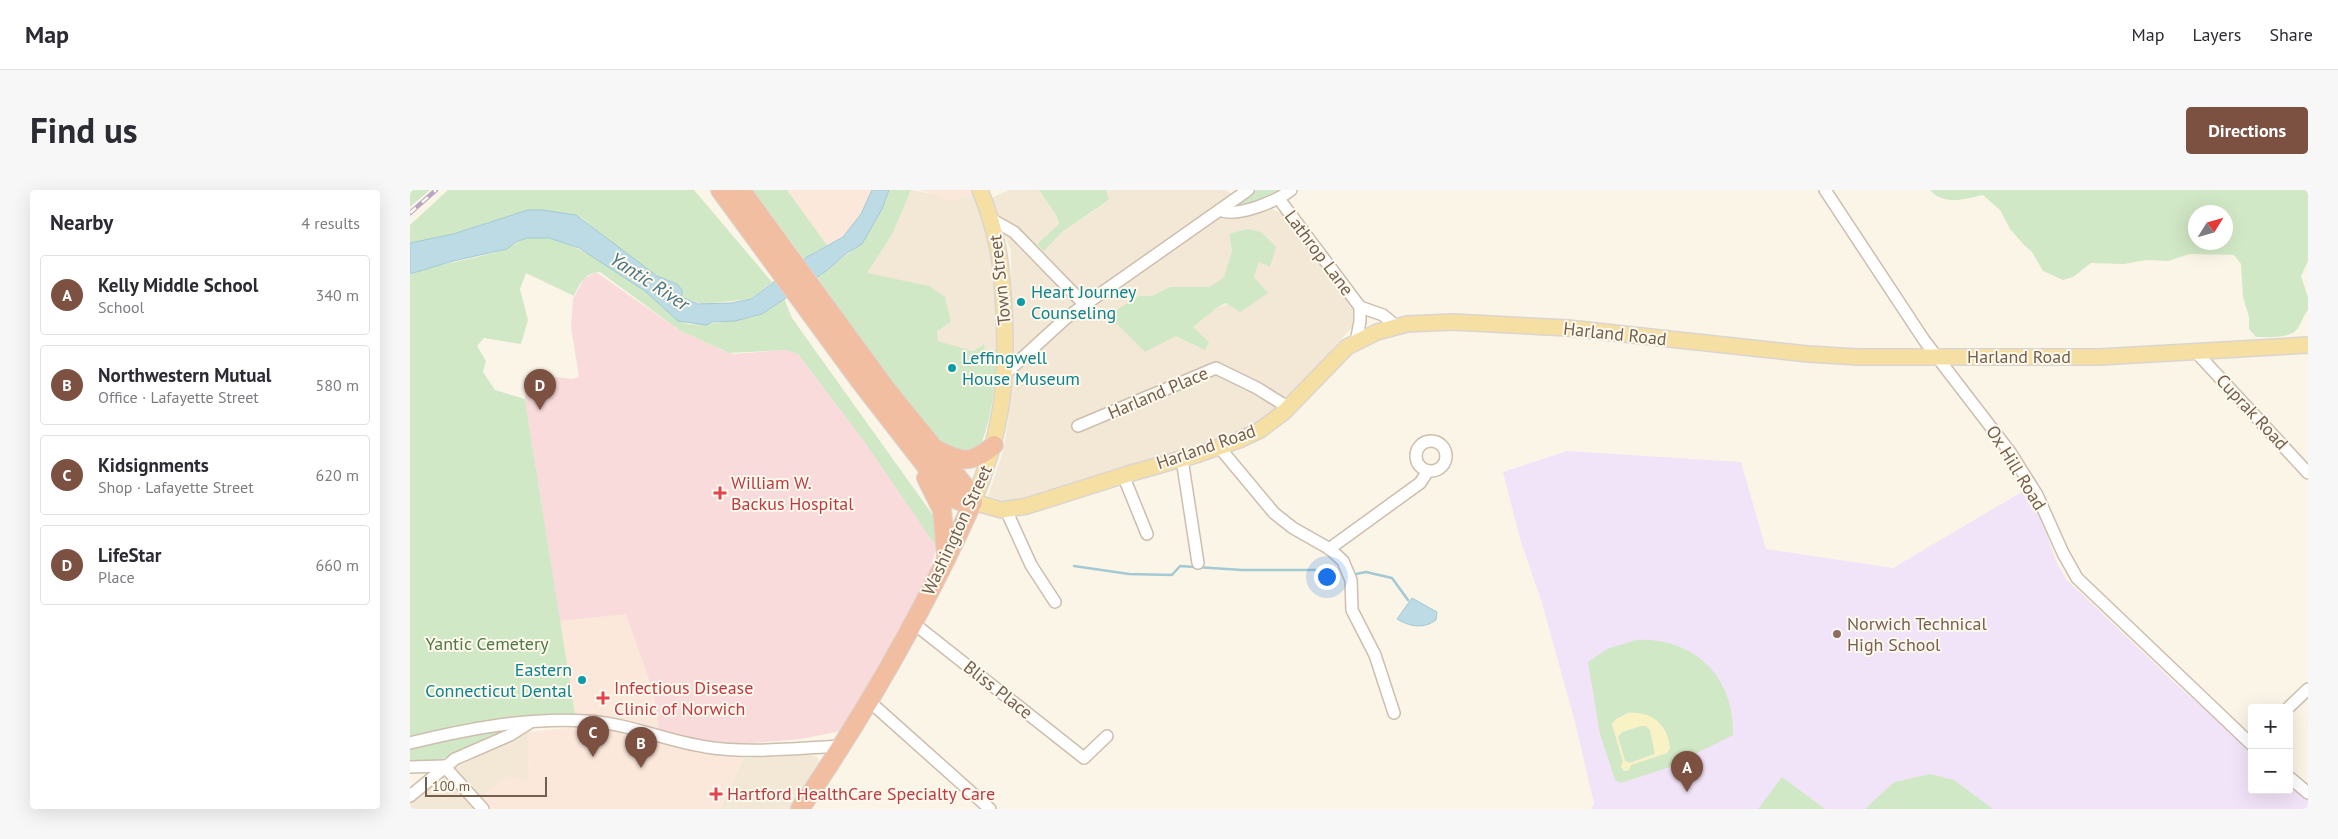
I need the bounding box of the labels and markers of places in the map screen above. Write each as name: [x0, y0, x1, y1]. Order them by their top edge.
place label: Heart Journey Counseling: [1031, 280, 1137, 324]
marker: Heart Journey Counseling: [1015, 296, 1027, 308]
place label: Leffingwell House Museum: [962, 346, 1080, 390]
marker: Leffingwell House Museum: [946, 362, 958, 374]
pin: D: [524, 369, 556, 410]
place label: William W. Backus Hospital: [731, 471, 854, 515]
marker: William W. Backus Hospital: [713, 486, 727, 500]
place label: Norwich Technical High School: [1847, 612, 1987, 656]
marker: Norwich Technical High School: [1831, 628, 1843, 640]
place label: Eastern Connecticut Dental: [425, 658, 573, 702]
marker: Eastern Connecticut Dental: [576, 674, 588, 686]
place label: Infectious Disease Clinic of Norwich: [614, 676, 753, 720]
marker: Infectious Disease Clinic of Norwich: [596, 691, 610, 705]
pin: C: [577, 716, 609, 757]
pin: B: [625, 727, 657, 768]
pin: A: [1671, 751, 1703, 792]
place label: Hartford HealthCare Specialty Care: [727, 782, 995, 805]
marker: Hartford HealthCare Specialty Care: [709, 787, 723, 801]

